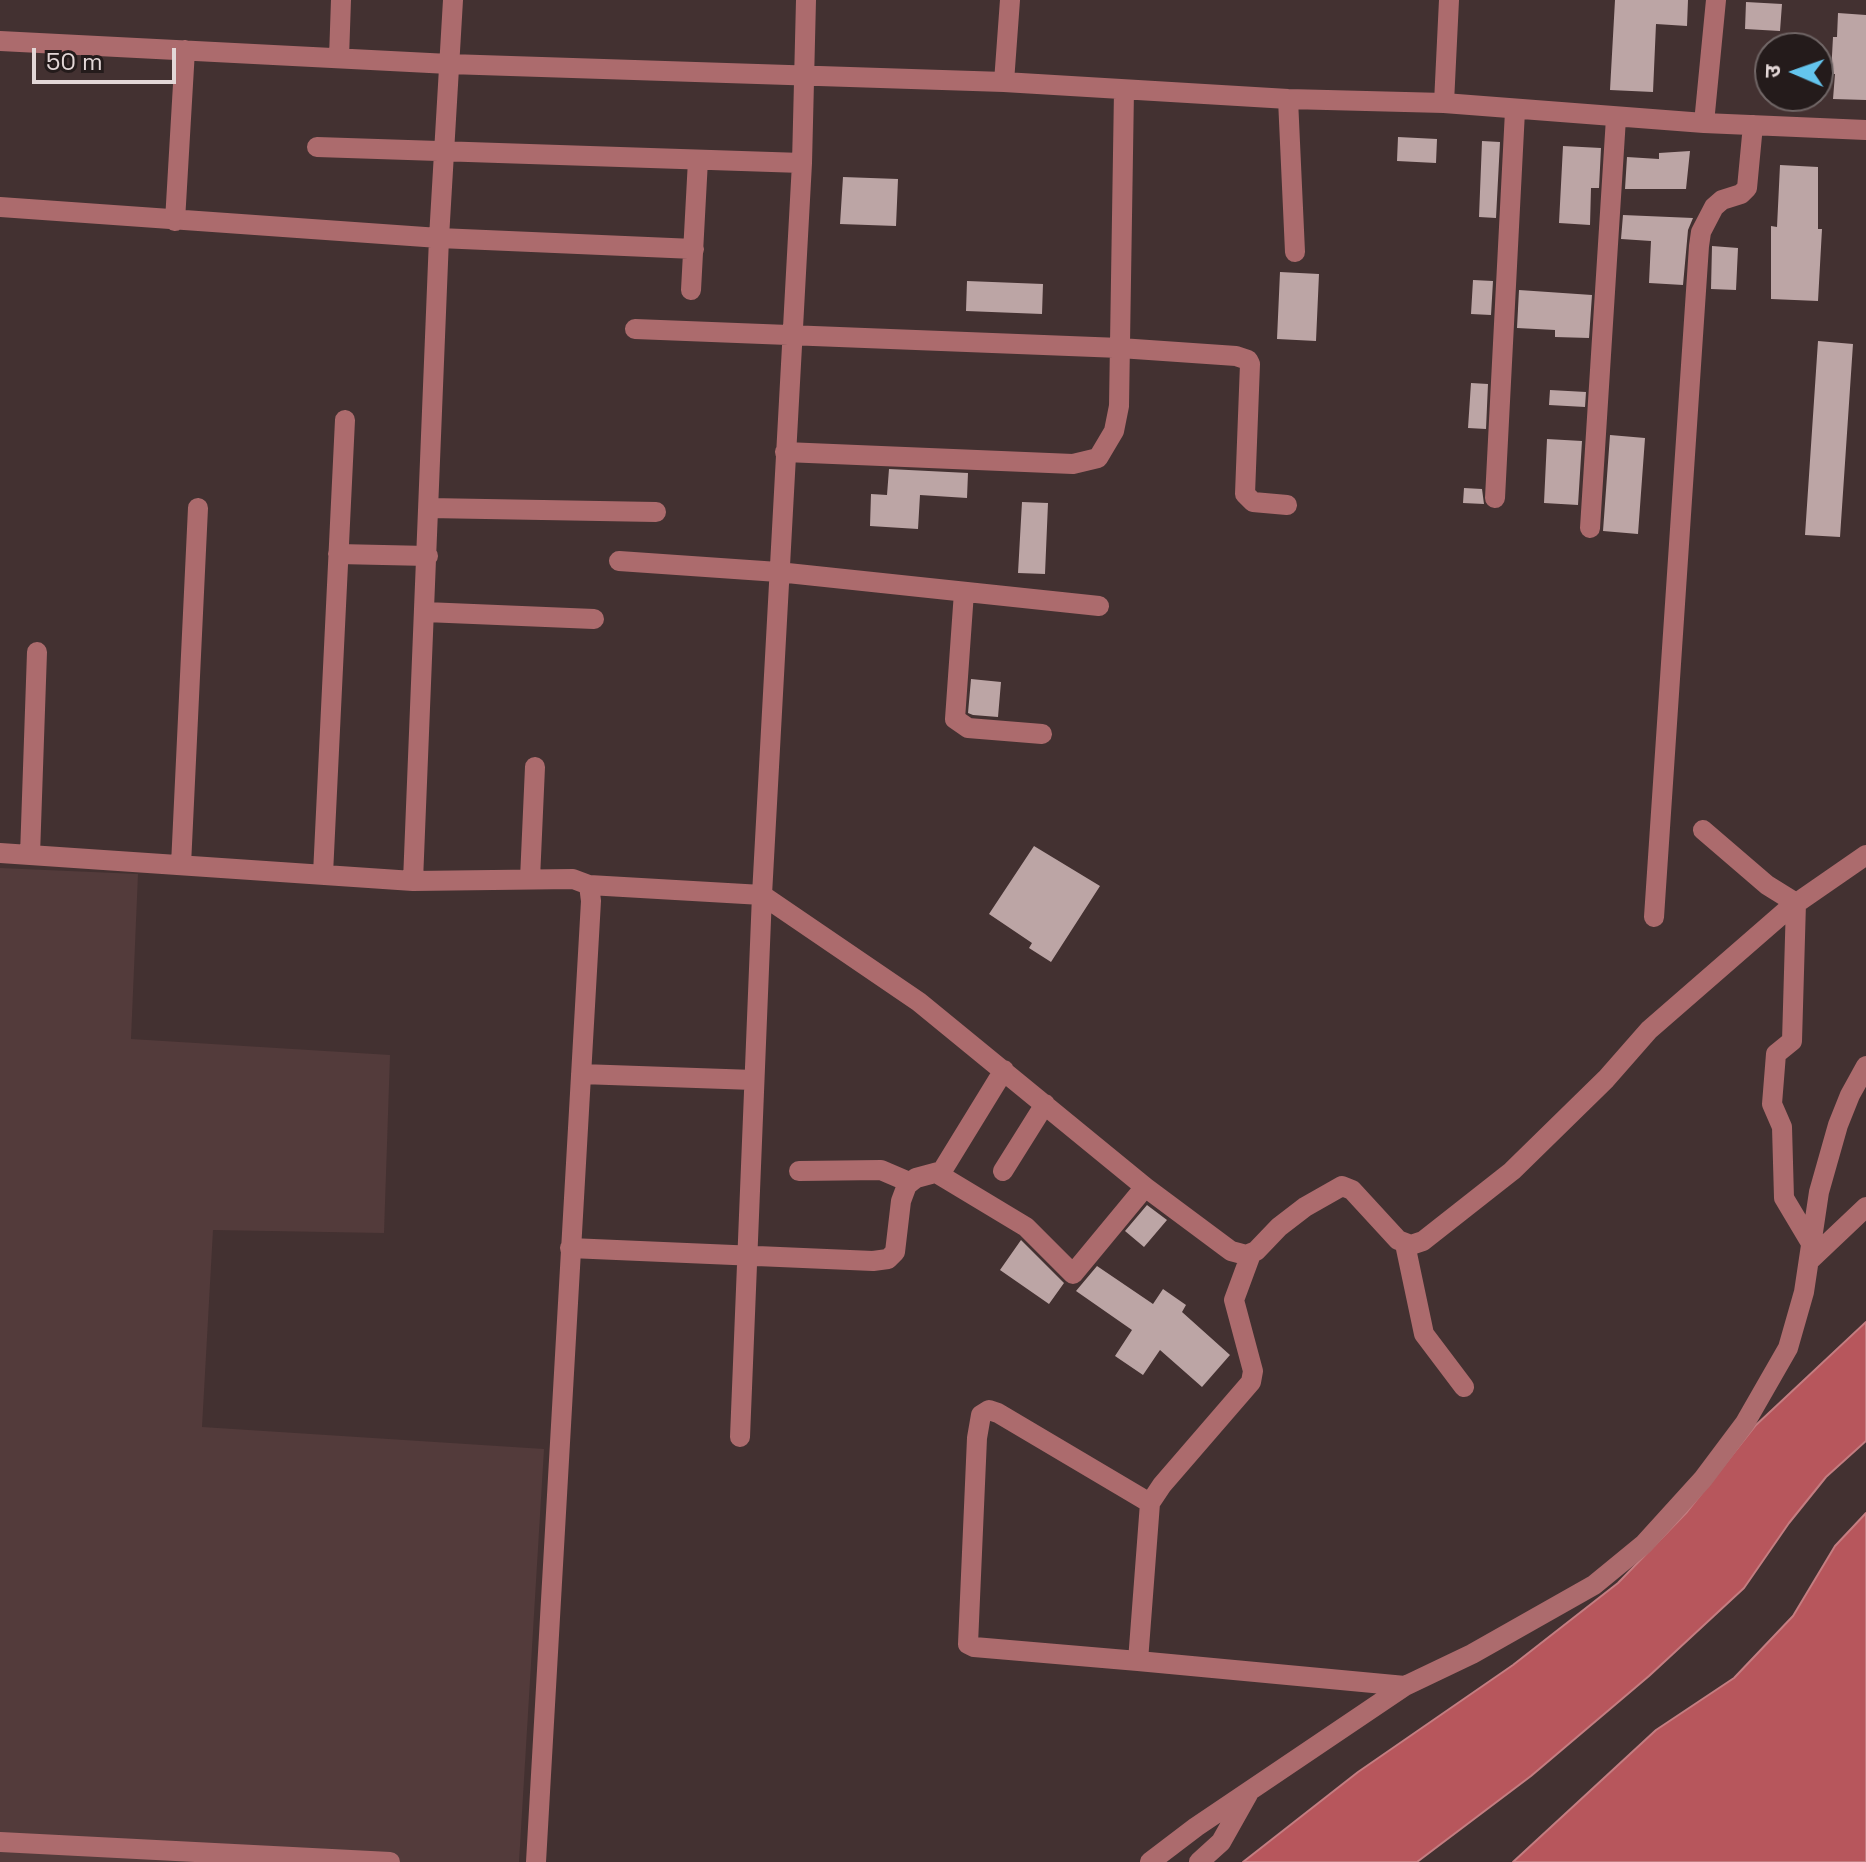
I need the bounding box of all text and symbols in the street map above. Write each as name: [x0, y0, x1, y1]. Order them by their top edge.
scale bar: [36, 32, 180, 82]
north arrow: [1754, 32, 1834, 112]
text: 50 m: [46, 46, 103, 77]
text: उ: [1758, 64, 1786, 78]

